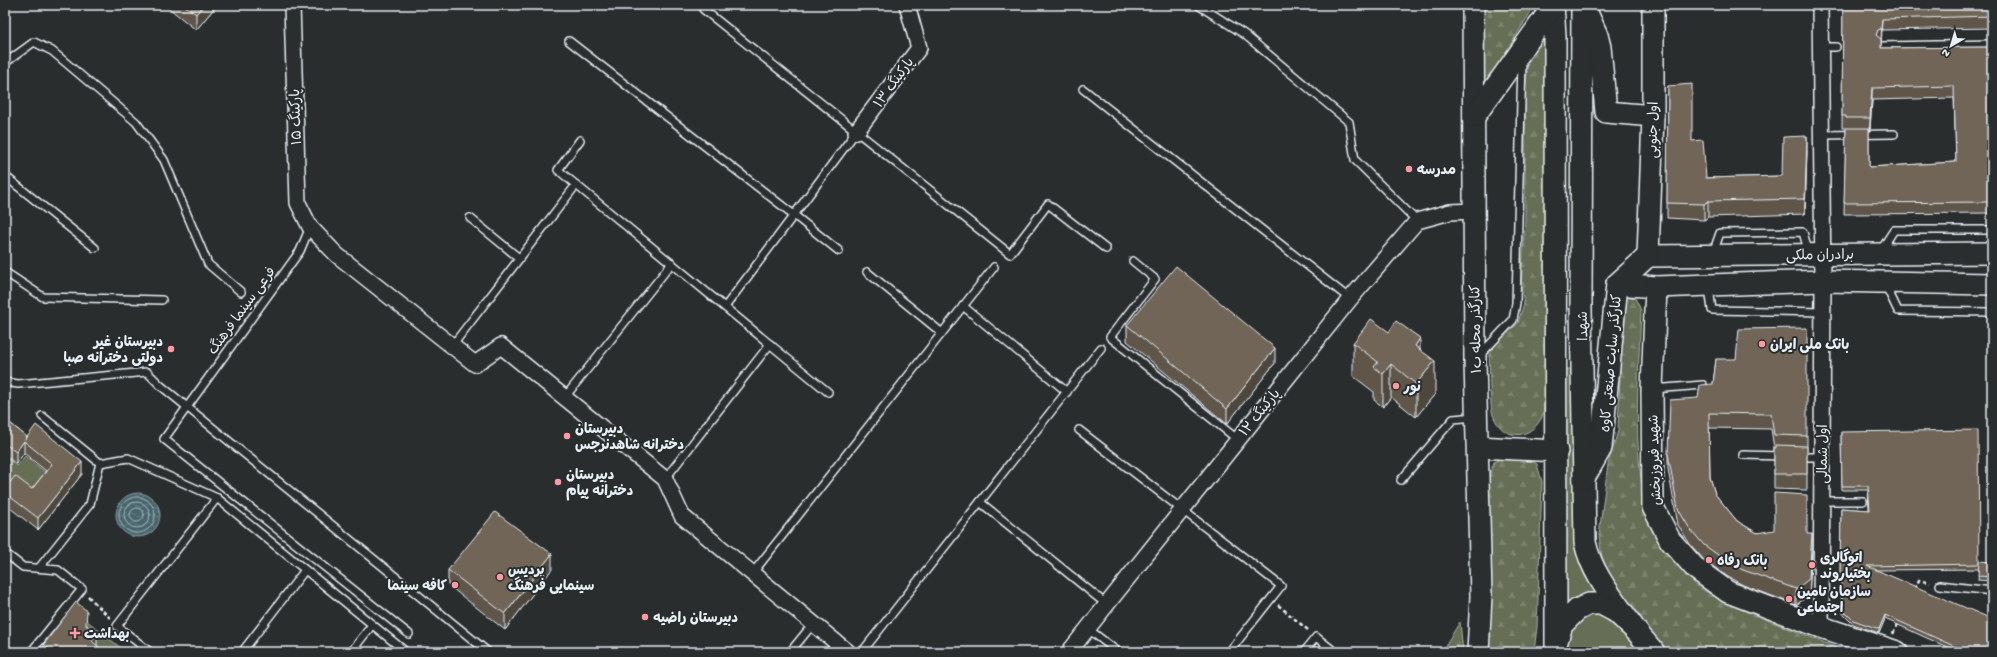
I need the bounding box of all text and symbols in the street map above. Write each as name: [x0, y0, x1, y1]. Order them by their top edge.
north arrow: [1931, 26, 1971, 66]
text: N: [1940, 45, 1953, 59]
street label: پارکینگ ۱۳: [869, 54, 919, 112]
street label: پارکینگ ۱۵: [286, 89, 307, 145]
street label: اول جنوبی: [1646, 101, 1663, 159]
place label: مدرسه: [1417, 163, 1456, 180]
marker: مدرسه: [1404, 164, 1414, 174]
street label: برادران ملکی: [1786, 247, 1854, 266]
street label: فرعی سینما فرهنگ: [204, 263, 281, 359]
street label: کنارگذر محله ب۱: [1466, 284, 1487, 374]
street label: کنارگذر سایت صنعتی کاوه: [1596, 293, 1627, 433]
street label: شهدا: [1576, 311, 1593, 341]
place label: دبیرستان غیر دولتی دخترانه صبا: [63, 335, 163, 368]
place label: بانک ملی ایران: [1770, 337, 1849, 355]
marker: بانک ملی ایران: [1757, 339, 1767, 349]
marker: دبیرستان غیر دولتی دخترانه صبا: [166, 344, 176, 354]
place label: نور: [1403, 380, 1421, 397]
marker: نور: [1391, 381, 1401, 391]
street label: پارکینگ ۱۲: [1235, 385, 1285, 441]
street label: شهید فیروزبخش: [1646, 414, 1667, 506]
place label: دبیرستان دخترانه شاهدنرجس: [575, 422, 684, 455]
street label: اول شمالی: [1816, 424, 1833, 484]
marker: دبیرستان دخترانه شاهدنرجس: [562, 431, 572, 441]
place label: دبیرستان دخترانه پیام: [566, 468, 633, 501]
marker: دبیرستان دخترانه پیام: [553, 477, 563, 487]
place label: اتوگالری بختیاروند: [1820, 548, 1871, 584]
place label: بانک رفاه: [1717, 552, 1768, 571]
marker: بانک رفاه: [1704, 555, 1714, 565]
marker: اتوگالری بختیاروند: [1807, 560, 1817, 570]
place label: پردیس سینمایی فرهنگ: [508, 563, 594, 596]
marker: پردیس سینمایی فرهنگ: [495, 572, 505, 582]
place label: کافه سینما: [388, 577, 448, 596]
marker: کافه سینما: [450, 580, 460, 590]
place label: سازمان تامین اجتماعی: [1797, 585, 1871, 618]
marker: سازمان تامین اجتماعی: [1784, 594, 1794, 604]
place label: دبیرستان راضیه: [653, 611, 738, 628]
marker: دبیرستان راضیه: [640, 612, 650, 622]
marker: بهداشت: [69, 627, 81, 639]
place label: بهداشت: [84, 627, 129, 644]

